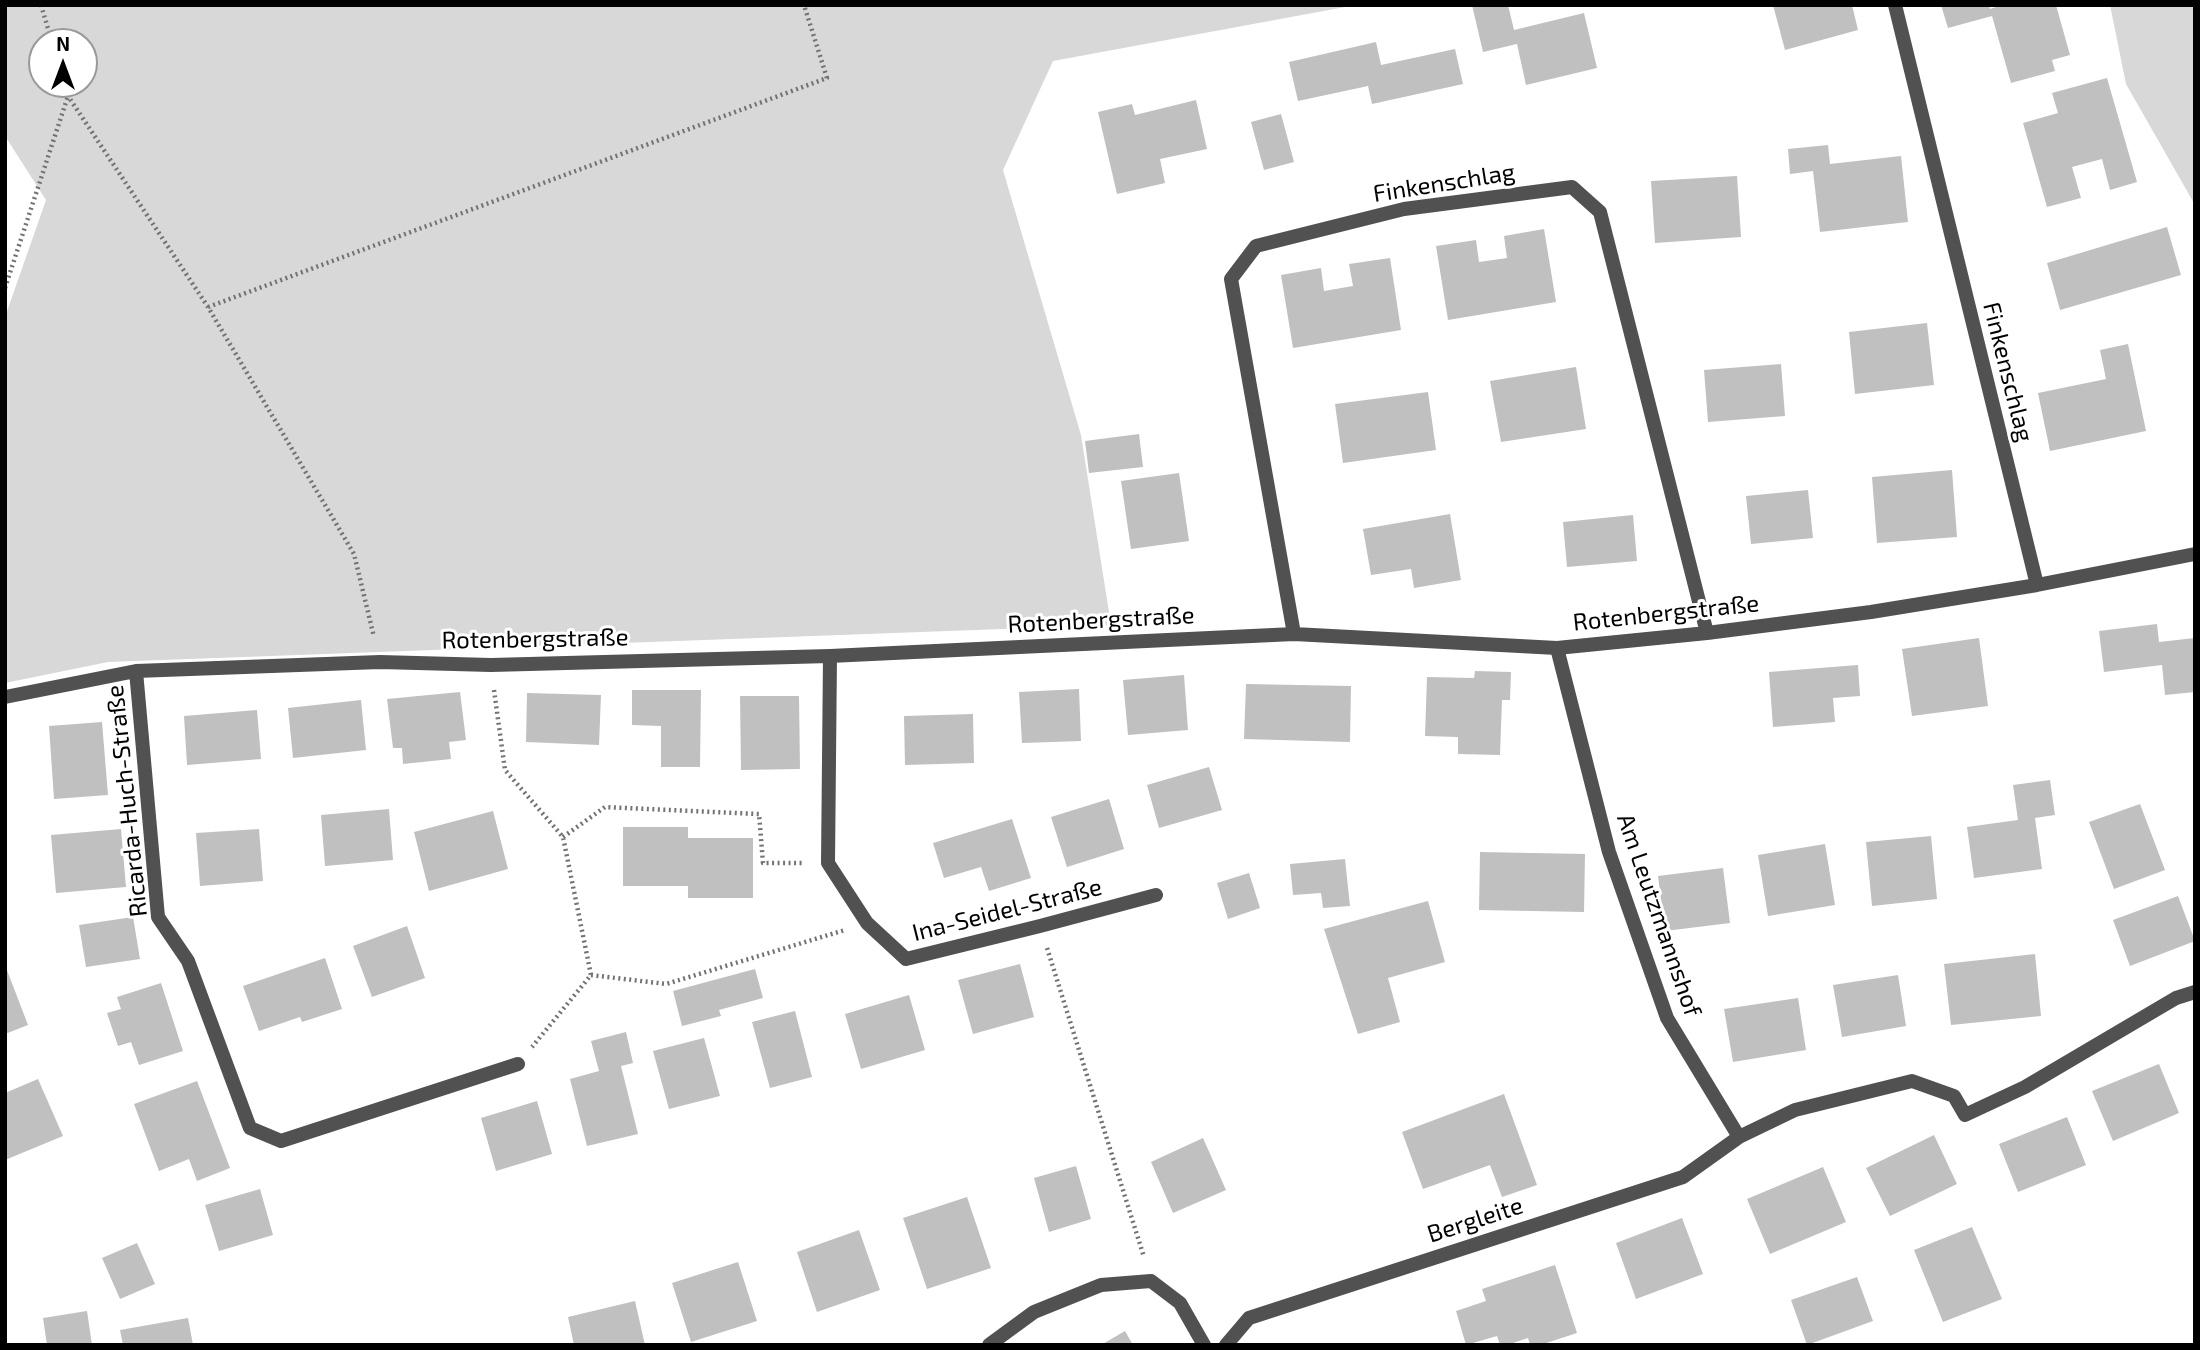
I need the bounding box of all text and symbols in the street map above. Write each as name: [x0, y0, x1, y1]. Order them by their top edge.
north arrow: [28, 28, 98, 98]
text: N: [56, 32, 70, 55]
street label: Finkenschlag: [1371, 158, 1517, 208]
street label: Finkenschlag: [1977, 299, 2039, 445]
street label: Rotenbergstraße: [1572, 589, 1760, 637]
street label: Rotenbergstraße: [1007, 601, 1195, 639]
street label: Rotenbergstraße: [441, 623, 629, 655]
street label: Ricarda-Huch-Straße: [101, 684, 153, 918]
street label: Am Leutzmannshof: [1611, 810, 1707, 1020]
street label: Ina-Seidel-Straße: [909, 873, 1105, 947]
street label: Bergleite: [1424, 1191, 1526, 1249]

